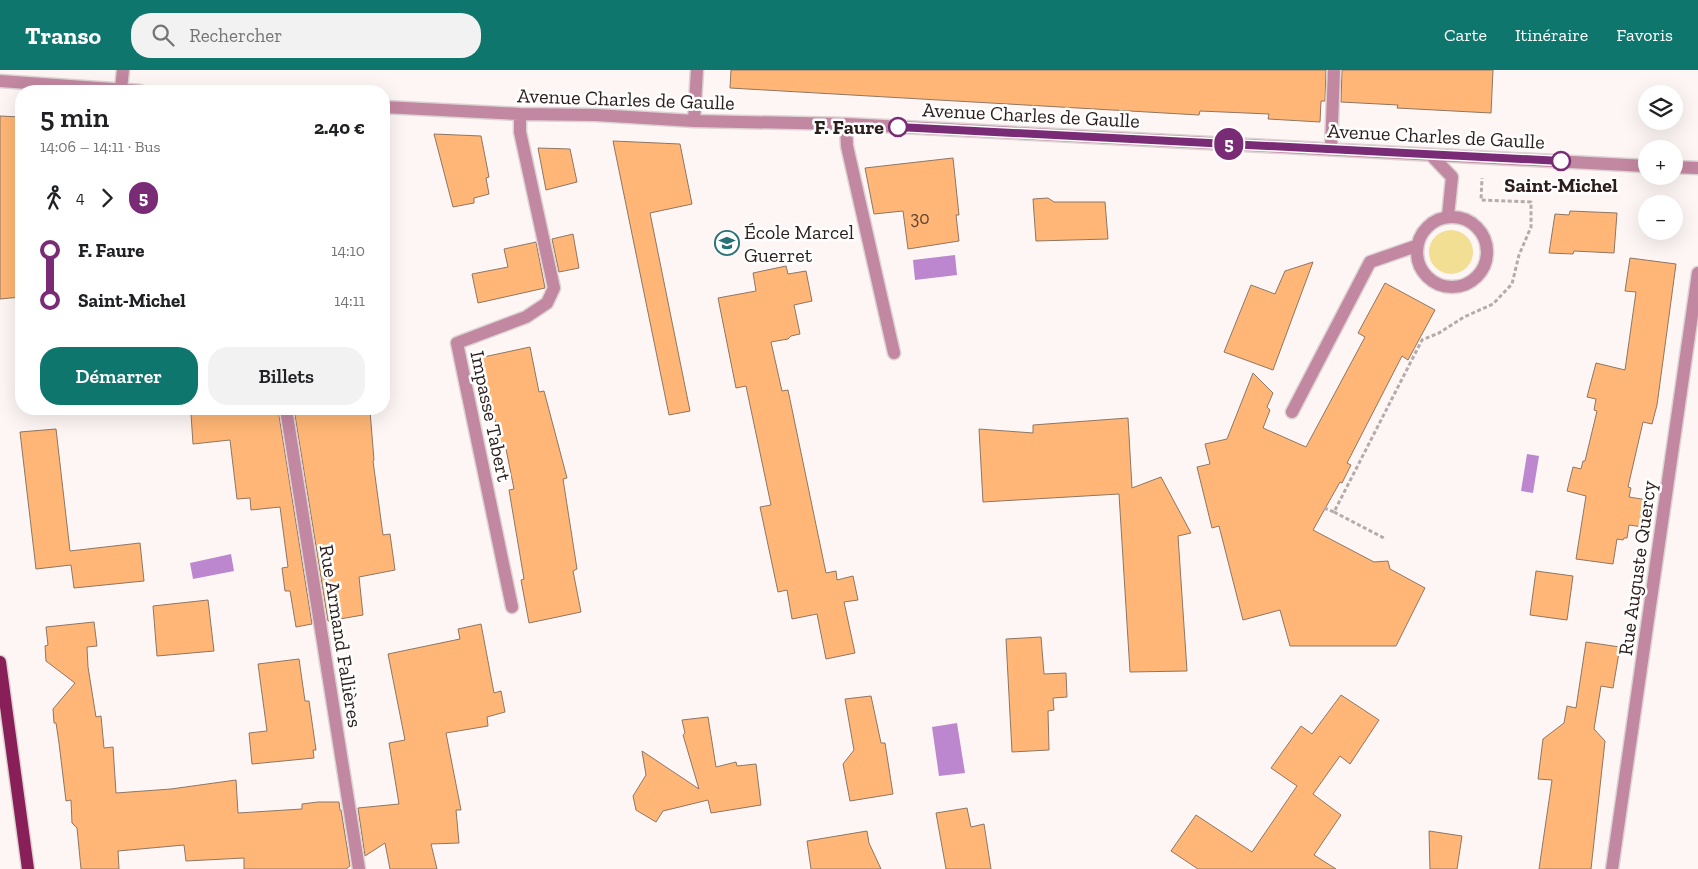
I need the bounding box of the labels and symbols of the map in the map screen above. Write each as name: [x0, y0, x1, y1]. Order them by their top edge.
street label: Avenue Charles de Gaulle: [517, 83, 735, 115]
street label: Avenue Charles de Gaulle: [922, 97, 1140, 133]
place label: F. Faure: [814, 115, 884, 139]
marker: F. Faure: [888, 117, 908, 137]
street label: Avenue Charles de Gaulle: [1327, 118, 1545, 154]
line badge: 5: [1213, 128, 1245, 160]
marker: Saint-Michel: [1551, 151, 1571, 171]
place label: Saint-Michel: [1504, 173, 1618, 197]
house number: 30: [910, 207, 930, 229]
place label: École Marcel Guerret: [744, 220, 854, 267]
school or university icon: École Marcel Guerret: [714, 230, 740, 256]
street label: Impasse Tabert: [465, 349, 517, 484]
street label: Rue Auguste Quercy: [1613, 478, 1661, 657]
street label: Rue Armand Fallières: [315, 543, 367, 729]

